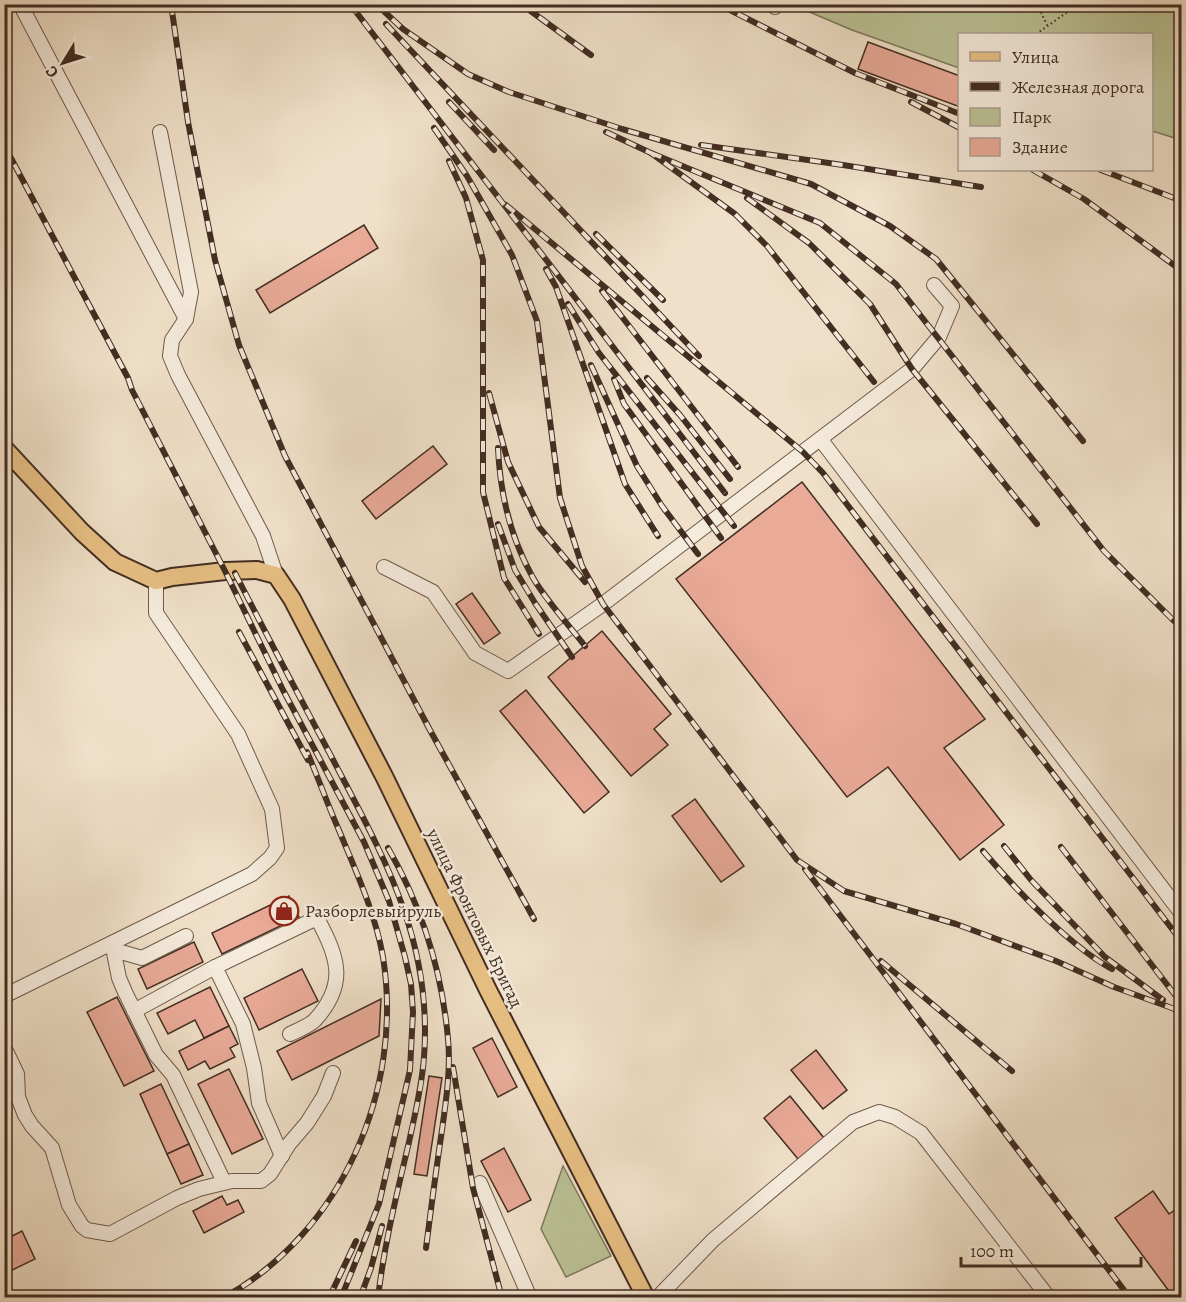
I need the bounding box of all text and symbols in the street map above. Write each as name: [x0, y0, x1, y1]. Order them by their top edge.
north arrow: [33, 33, 93, 93]
legend: [958, 33, 1153, 171]
text: Улица: [1012, 45, 1060, 69]
text: С: [40, 61, 64, 82]
text: Железная дорога: [1012, 75, 1145, 99]
text: Парк: [1012, 105, 1052, 129]
text: Здание: [1012, 135, 1068, 159]
street label: улица Фронтовых Бригад: [421, 823, 529, 1012]
shop icon: Разборлевыйруль: [268, 895, 300, 927]
place label: Разборлевыйруль: [305, 899, 441, 923]
scale bar: [961, 1230, 1141, 1268]
text: 100 m: [970, 1239, 1014, 1263]

